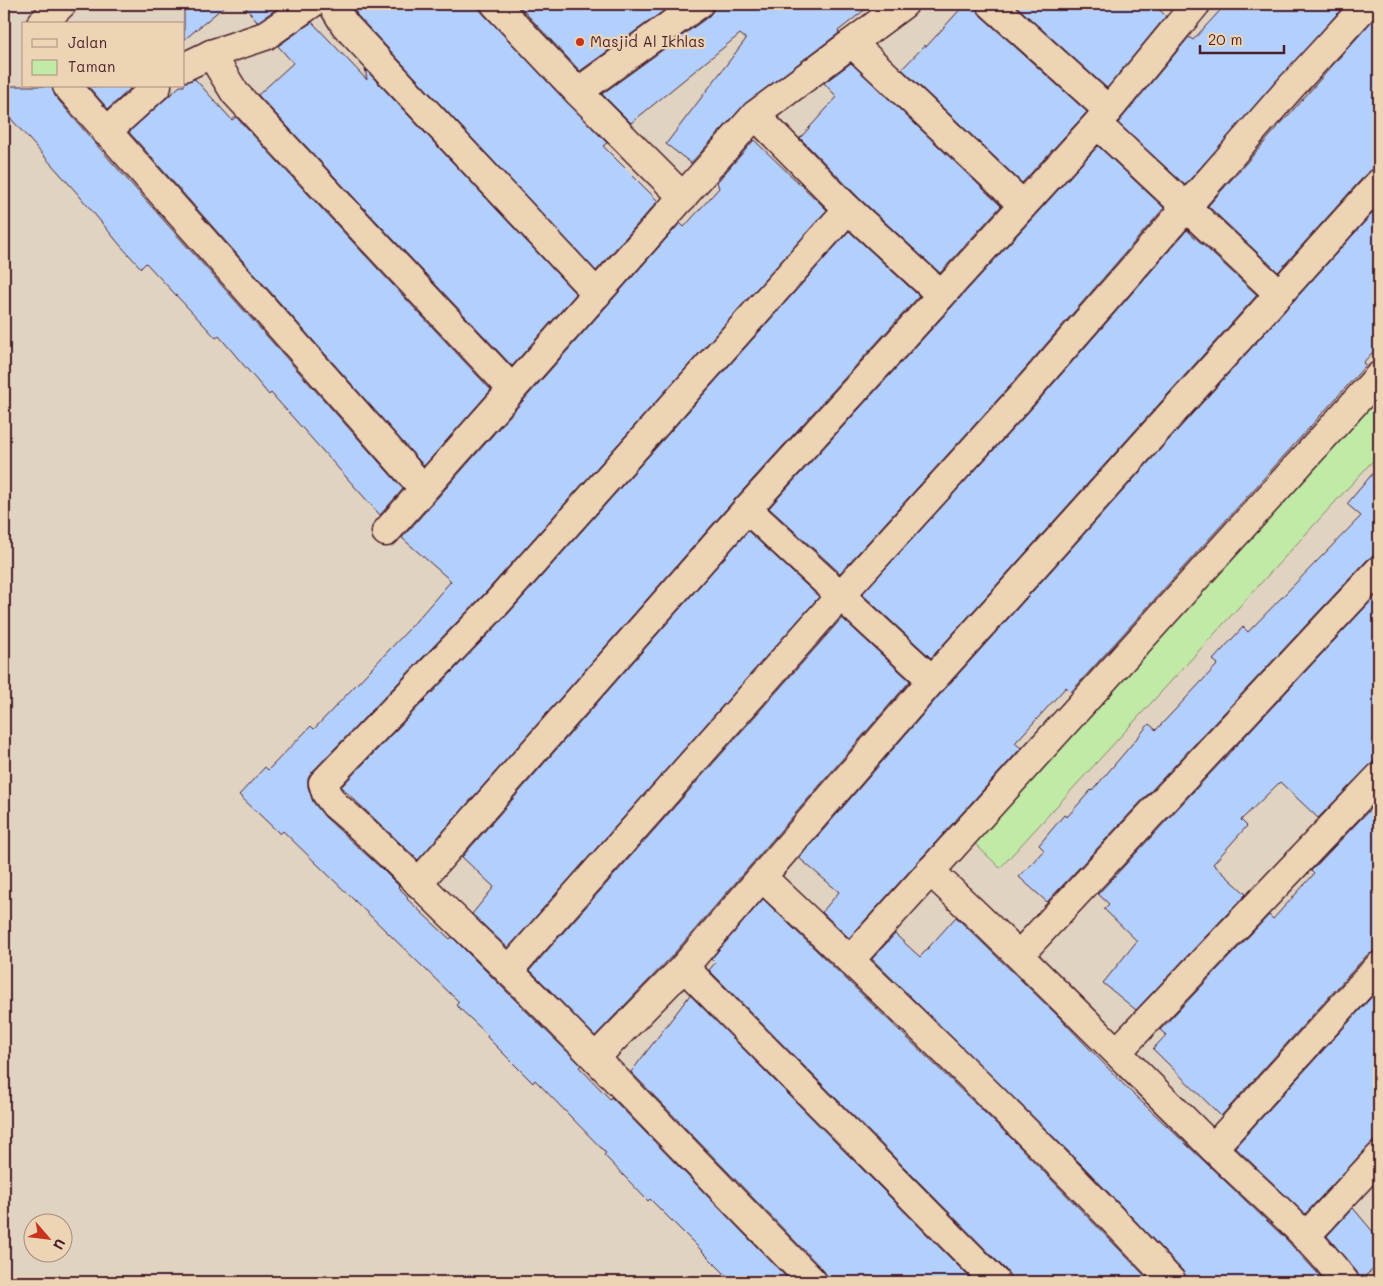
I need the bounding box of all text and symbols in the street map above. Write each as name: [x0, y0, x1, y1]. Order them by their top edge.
legend: [22, 22, 185, 88]
scale bar: [1200, 22, 1284, 54]
text: 20 m: [1208, 29, 1242, 49]
place label: Masjid Al Ikhlas: [590, 31, 705, 51]
text: Jalan: [68, 32, 107, 52]
marker: Masjid Al Ikhlas: [574, 36, 586, 48]
text: Taman: [68, 56, 115, 76]
north arrow: [22, 1214, 72, 1264]
text: U: [49, 1236, 71, 1253]

